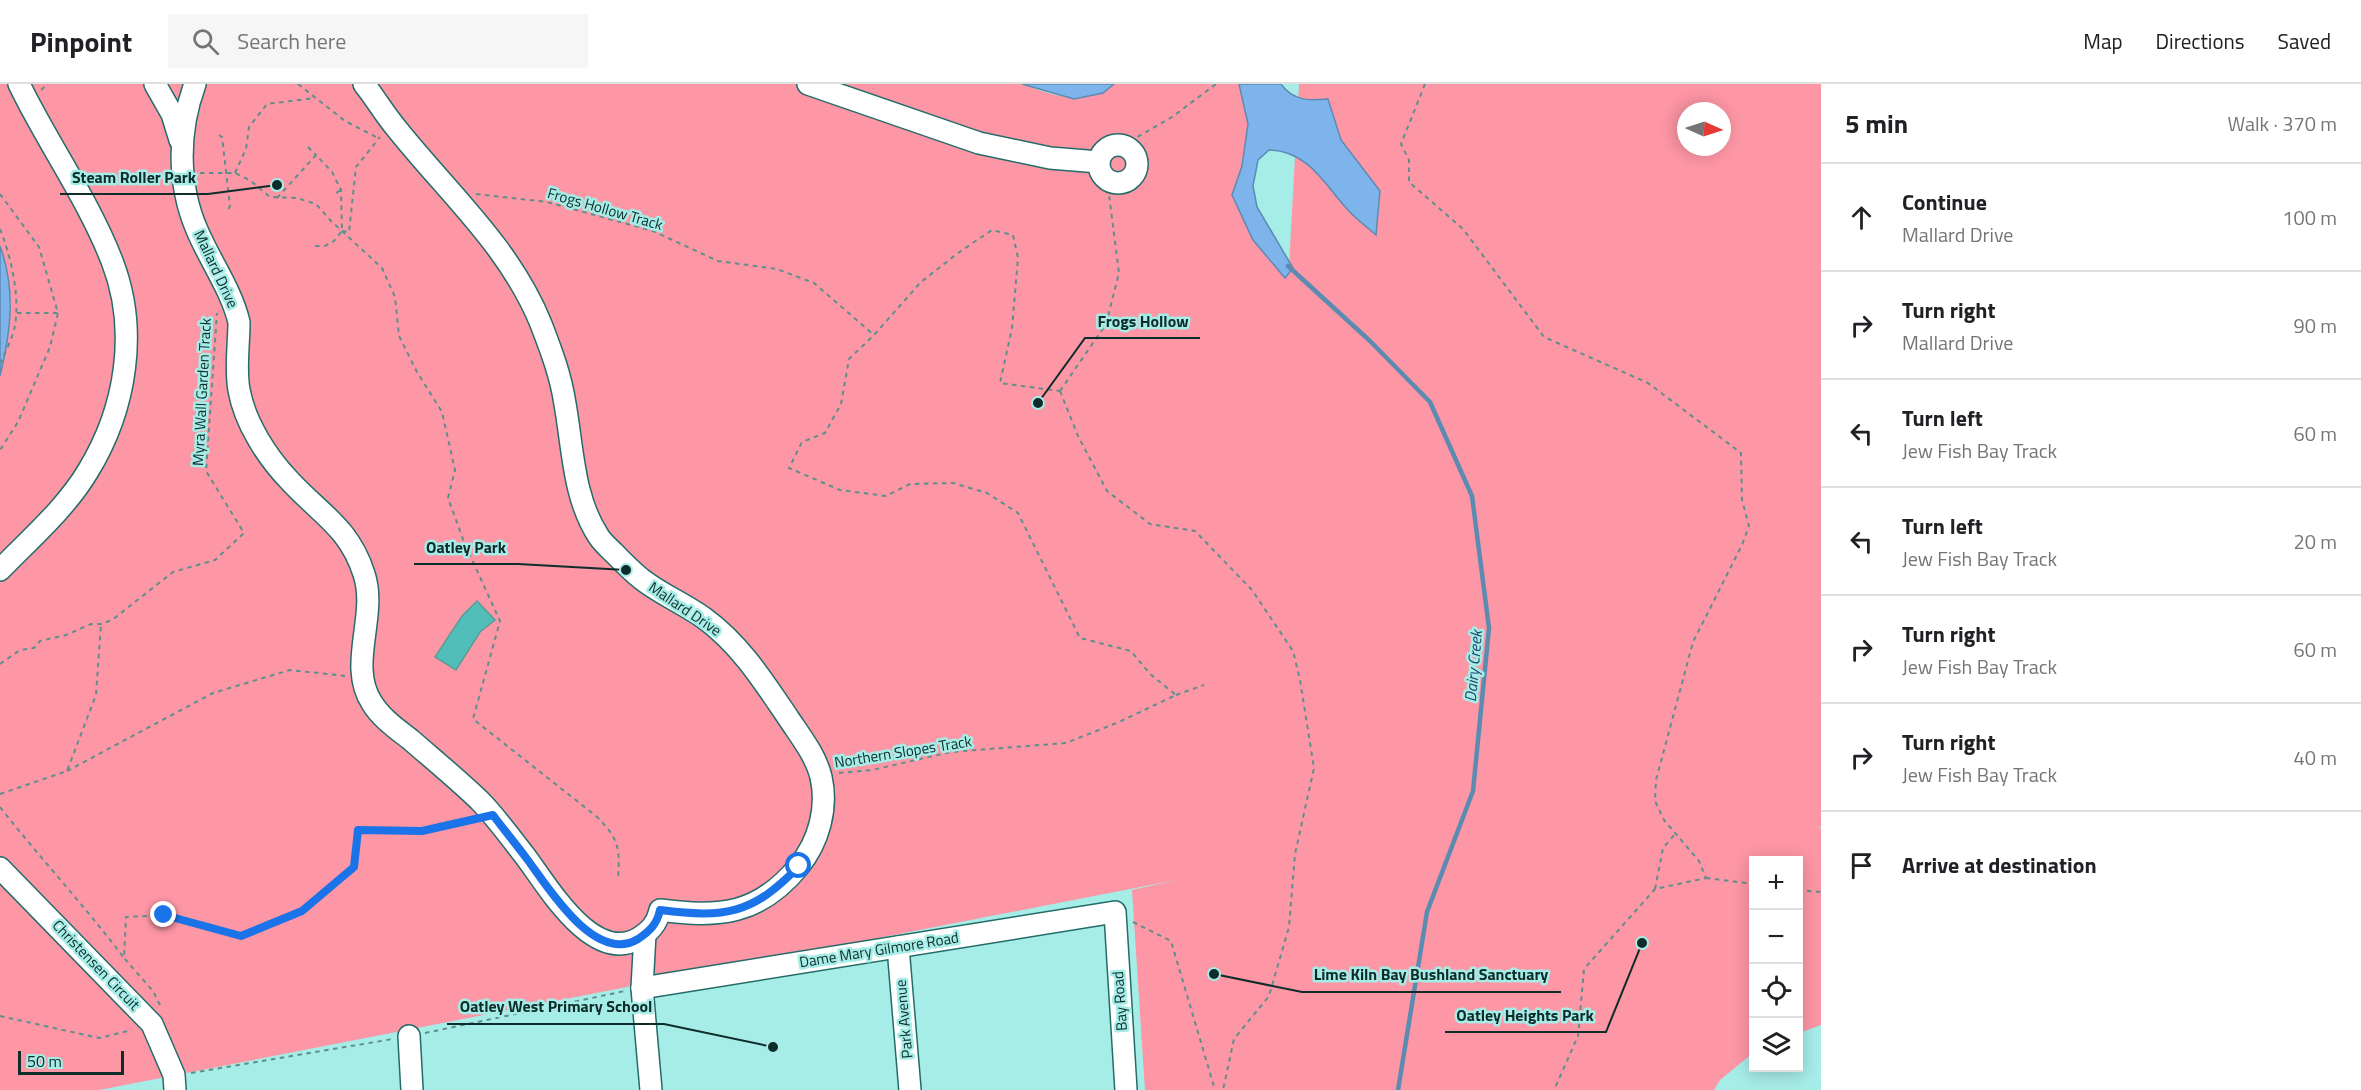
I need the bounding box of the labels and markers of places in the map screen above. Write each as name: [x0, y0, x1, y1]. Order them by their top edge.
callout: Steam Roller Park: [60, 160, 208, 194]
callout: Frogs Hollow: [1085, 304, 1200, 338]
callout: Oatley Park: [414, 530, 518, 564]
callout: Lime Kiln Bay Bushland Sanctuary: [1302, 958, 1561, 992]
callout: Oatley West Primary School: [447, 990, 664, 1024]
callout: Oatley Heights Park: [1445, 998, 1606, 1032]

